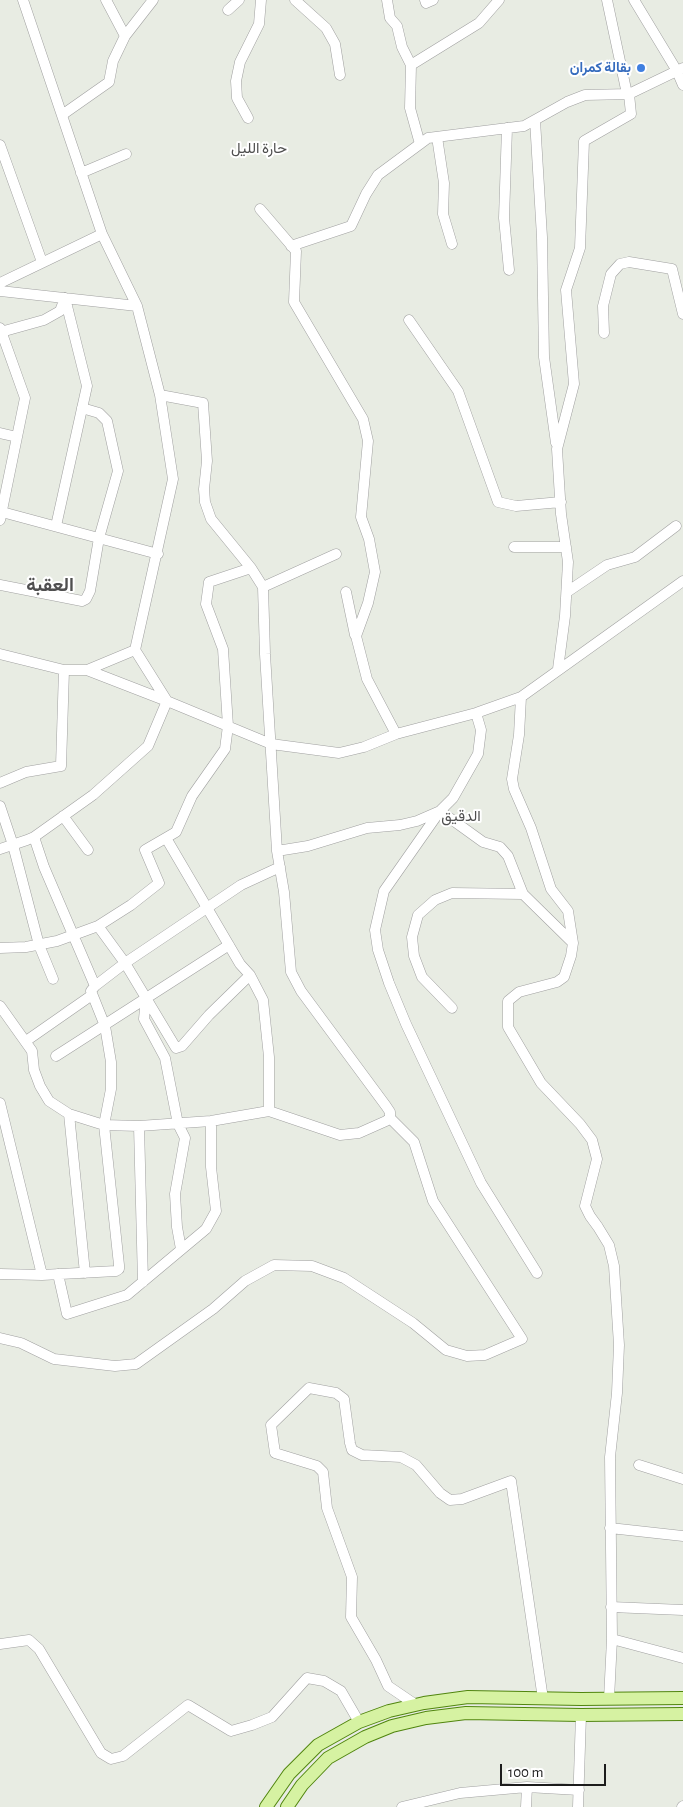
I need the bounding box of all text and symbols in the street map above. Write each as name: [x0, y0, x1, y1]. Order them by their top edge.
place label: بقالة كمران: [570, 60, 631, 76]
marker: بقالة كمران: [635, 62, 647, 74]
district label: حارة الليل: [231, 139, 287, 157]
district label: العقبة: [26, 574, 74, 596]
district label: الدقيق: [441, 807, 481, 825]
scale bar: [503, 1754, 609, 1786]
text: 100 m: [508, 1765, 543, 1780]

